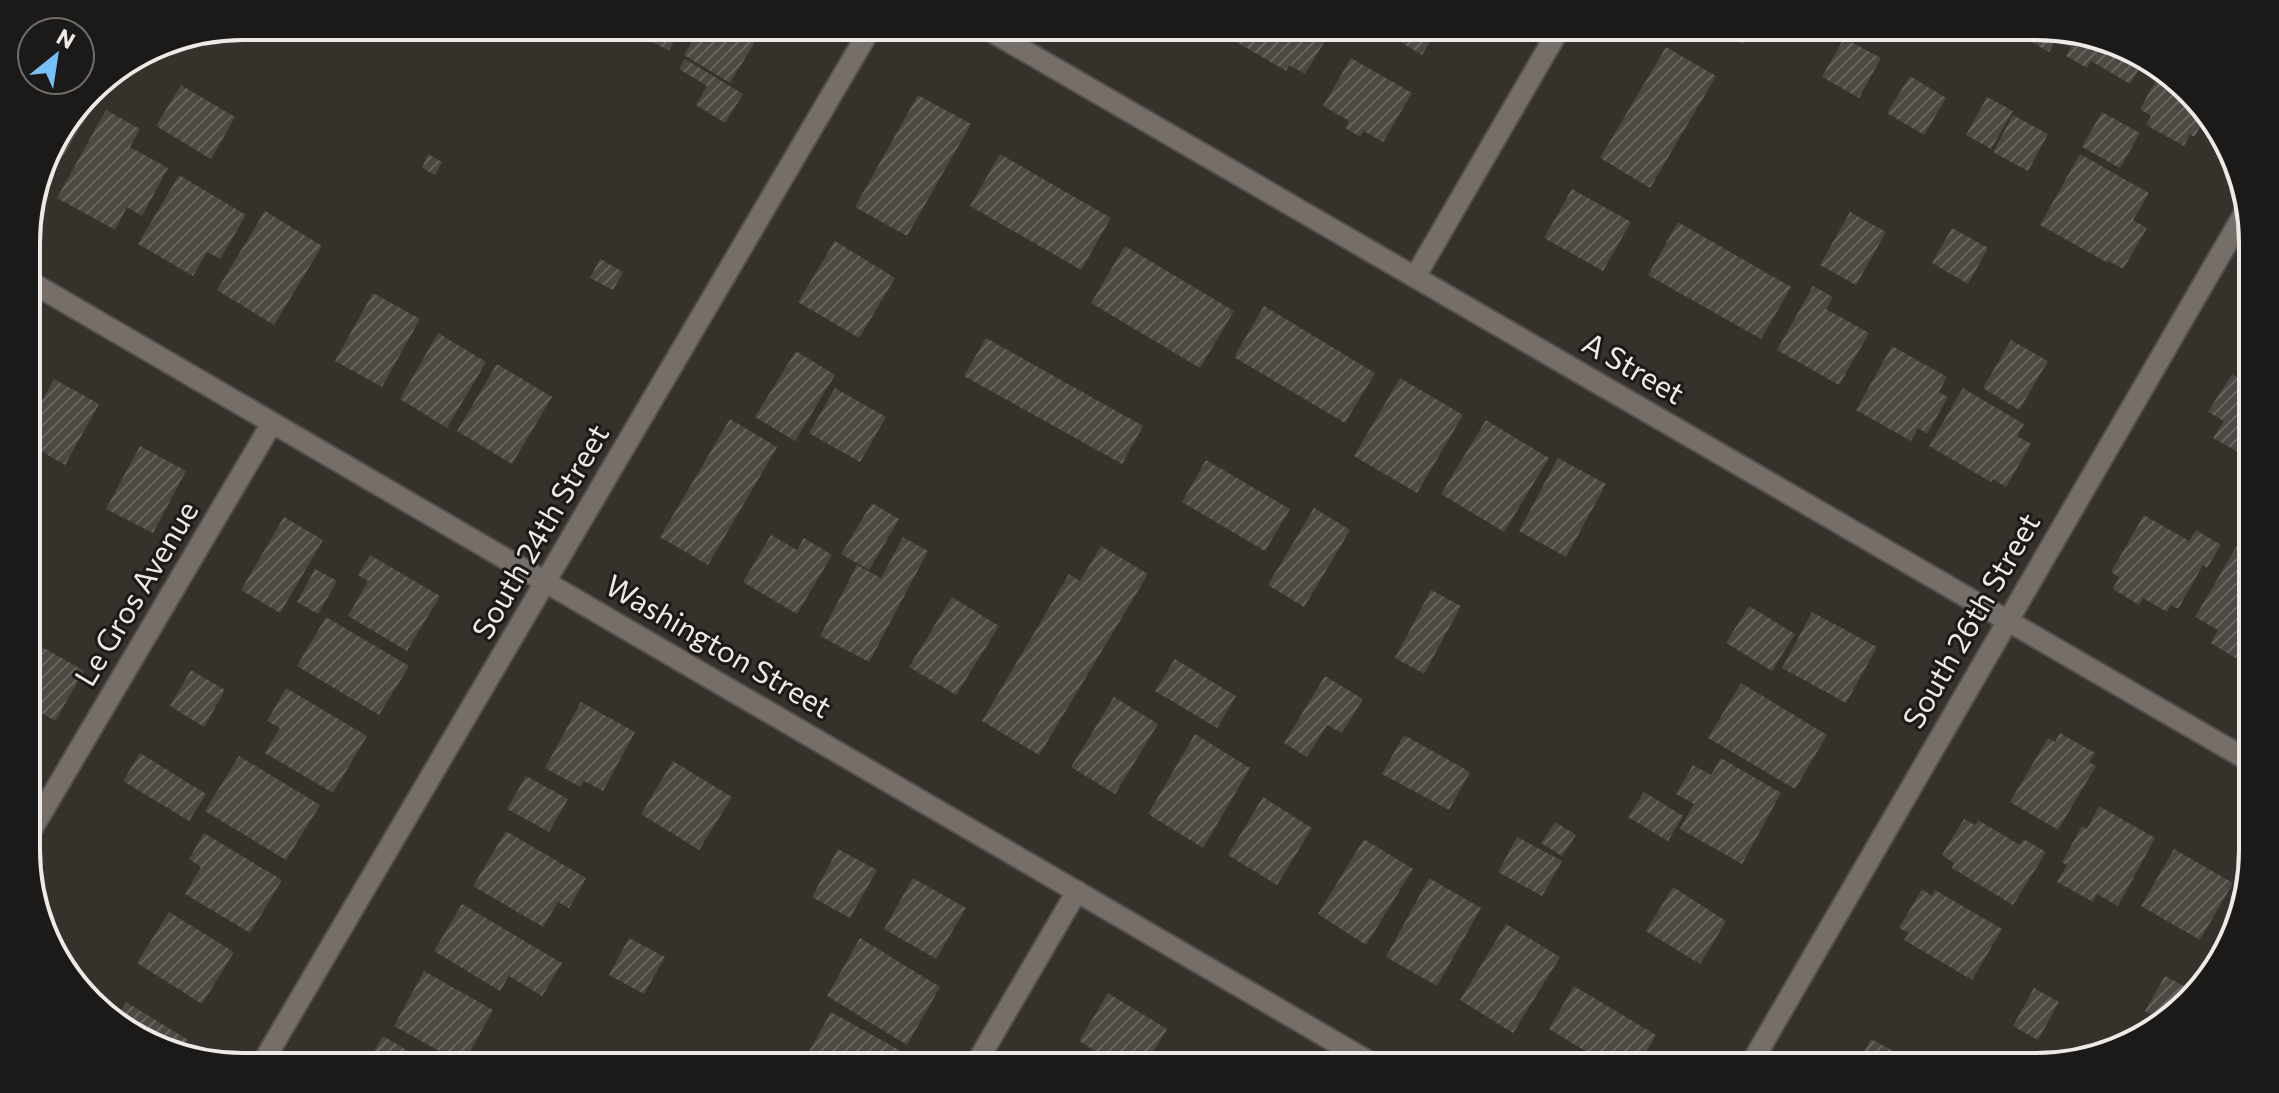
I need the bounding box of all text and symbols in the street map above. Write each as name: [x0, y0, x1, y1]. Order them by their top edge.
north arrow: [16, 16, 96, 96]
text: N: [52, 22, 80, 54]
street label: A Street: [1577, 323, 1692, 411]
street label: South 24th Street: [462, 417, 615, 645]
street label: Le Gros Avenue: [65, 494, 205, 692]
street label: South 26th Street: [1893, 506, 2046, 734]
street label: Washington Street: [600, 565, 839, 724]

